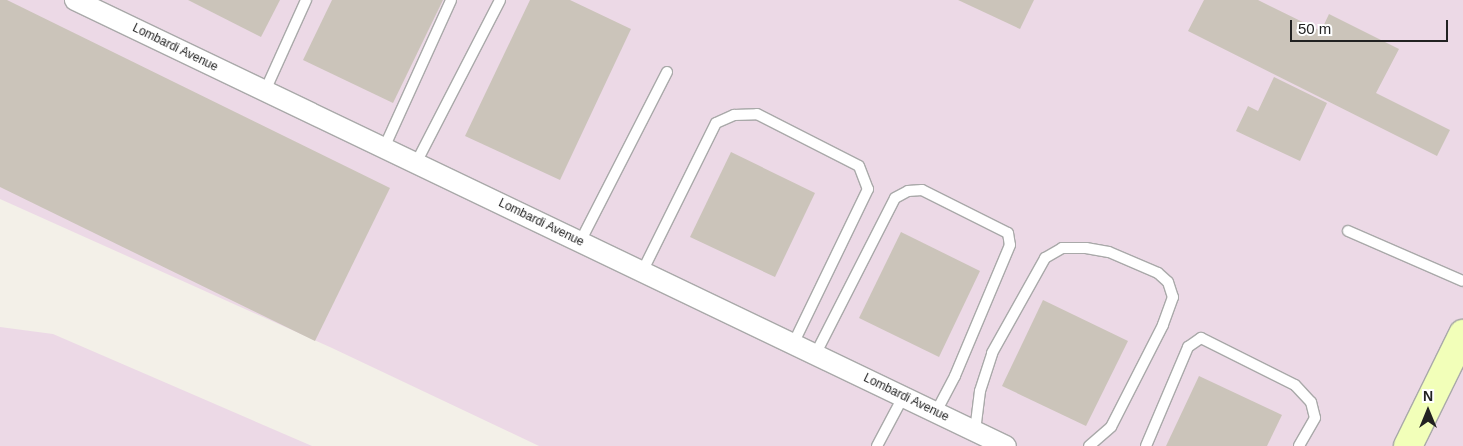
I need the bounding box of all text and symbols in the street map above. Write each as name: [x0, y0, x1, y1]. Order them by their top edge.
scale bar: [1293, 10, 1450, 42]
text: 50 m: [1298, 20, 1331, 37]
street label: Lombardi Avenue: [130, 21, 220, 75]
street label: Lombardi Avenue: [496, 196, 586, 250]
street label: Lombardi Avenue: [861, 371, 951, 425]
north arrow: [1403, 386, 1453, 436]
text: N: [1423, 388, 1433, 404]

